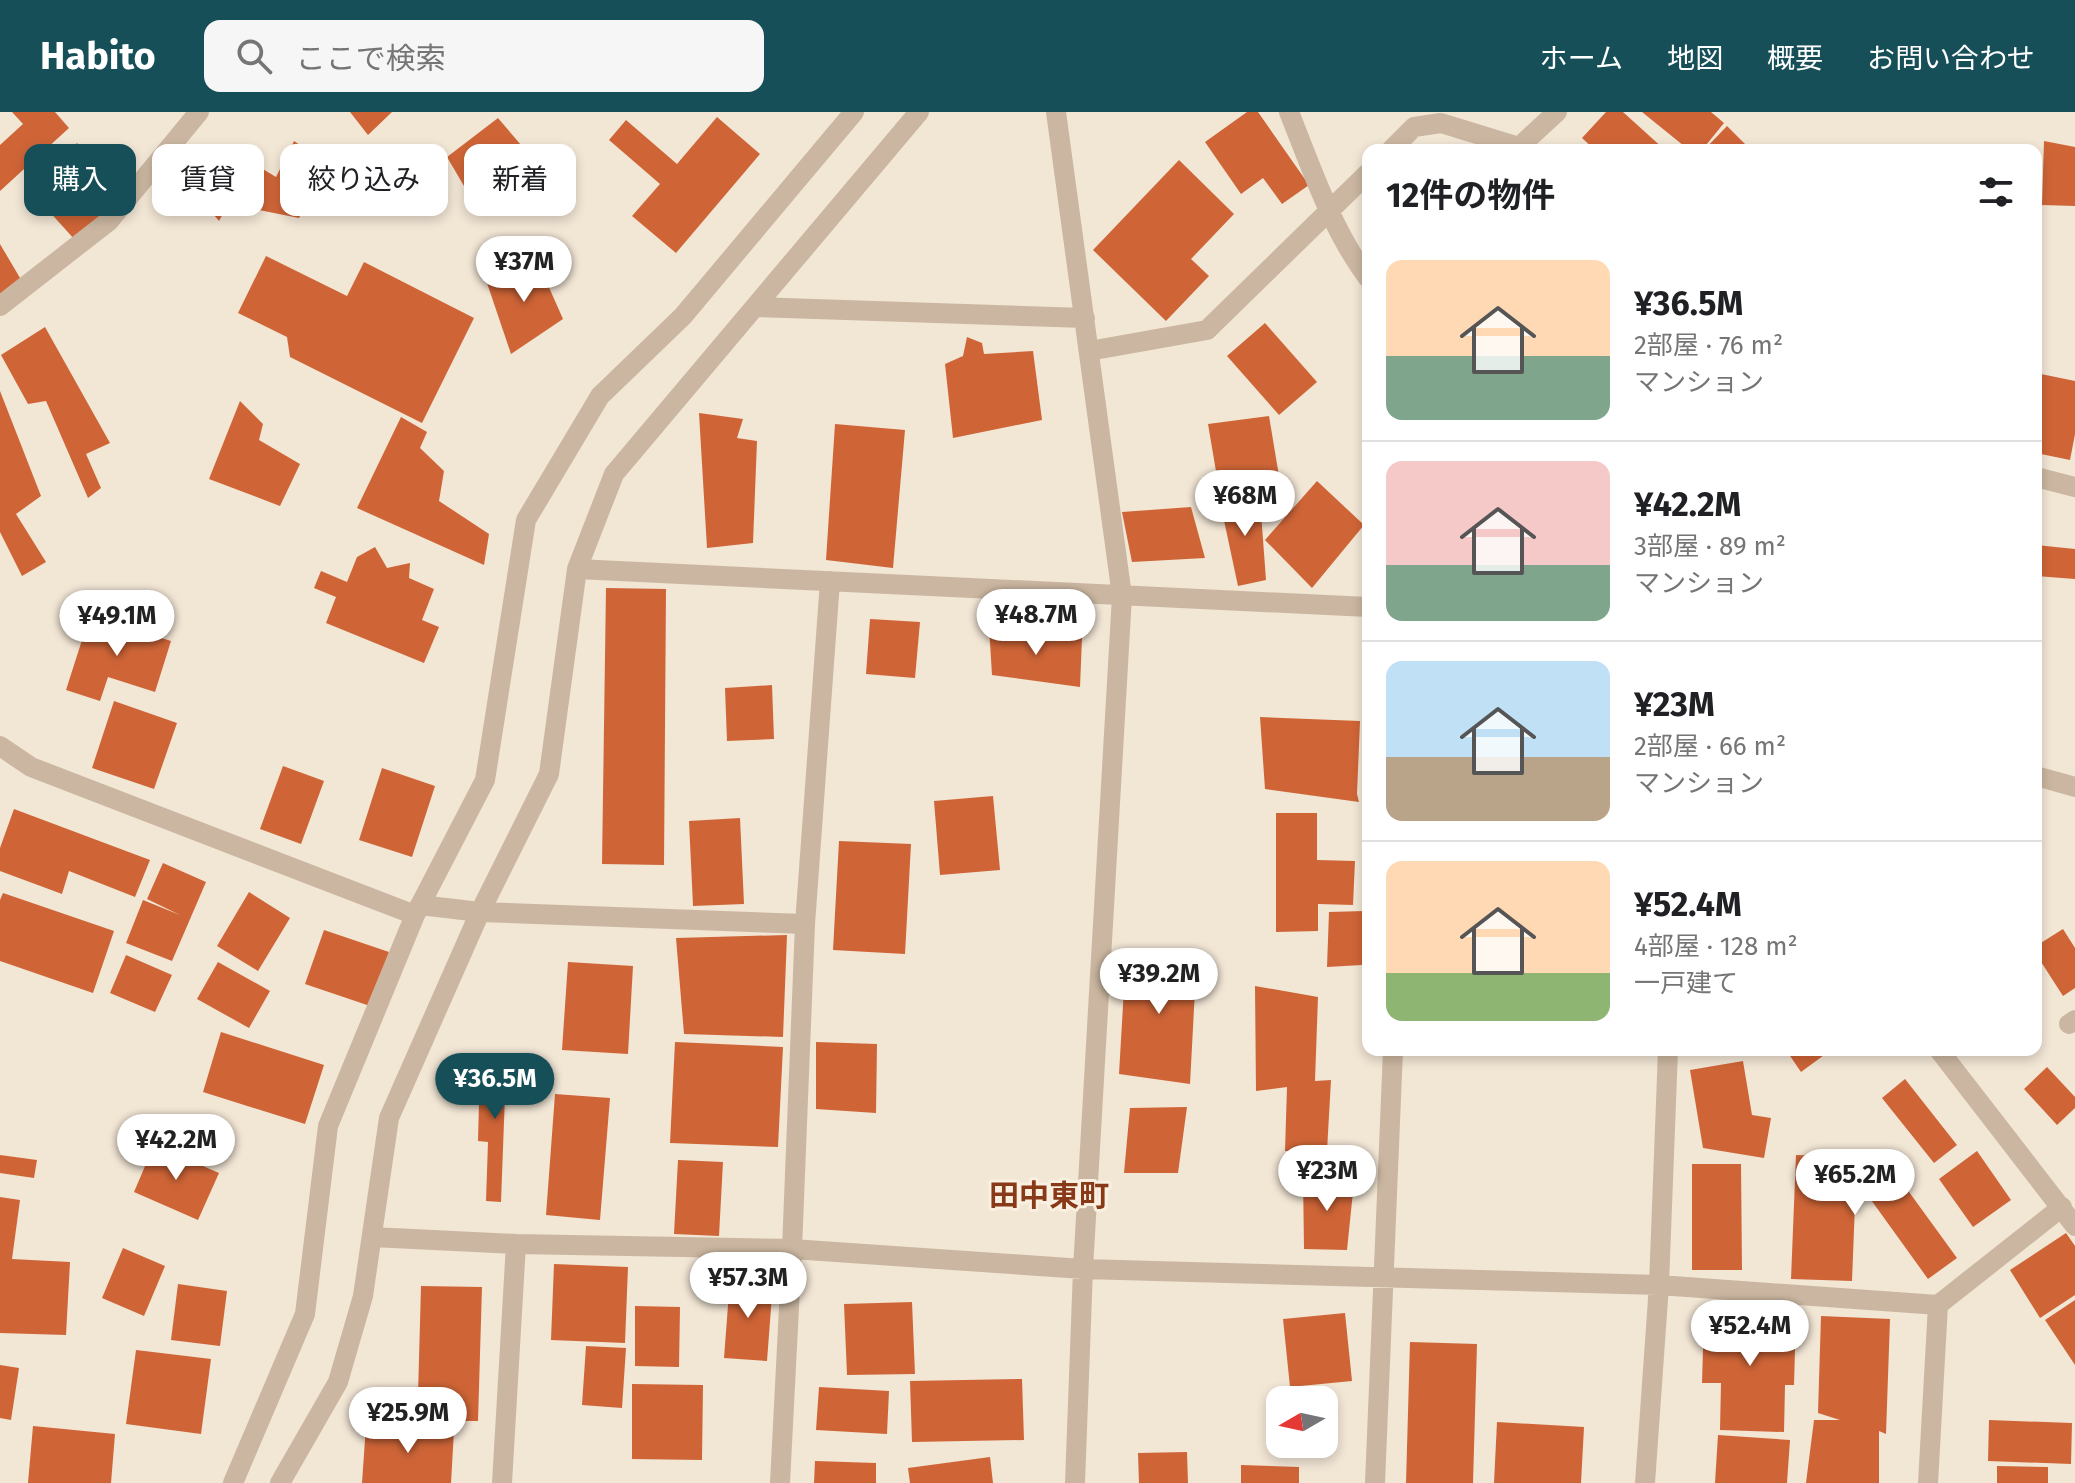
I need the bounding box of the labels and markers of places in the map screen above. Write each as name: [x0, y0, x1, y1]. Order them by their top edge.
pin: ¥37M: [477, 236, 571, 304]
pin: ¥68M: [1198, 470, 1292, 538]
pin: ¥48.7M: [971, 589, 1101, 657]
pin: ¥49.1M: [52, 590, 182, 658]
pin: ¥39.2M: [1094, 948, 1224, 1016]
pin: ¥36.5M: [430, 1053, 560, 1121]
pin: ¥42.2M: [111, 1114, 241, 1182]
pin: ¥23M: [1280, 1145, 1374, 1213]
pin: ¥65.2M: [1790, 1149, 1920, 1217]
pin: ¥57.3M: [683, 1252, 813, 1320]
pin: ¥52.4M: [1685, 1300, 1815, 1368]
pin: ¥25.9M: [343, 1387, 473, 1455]

